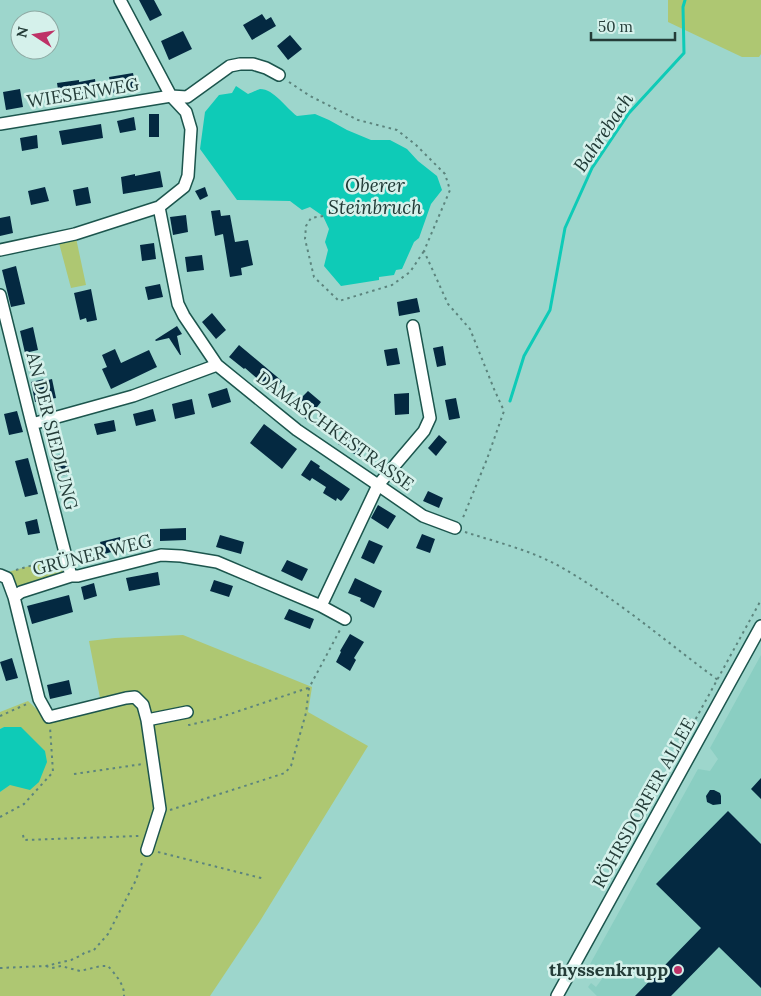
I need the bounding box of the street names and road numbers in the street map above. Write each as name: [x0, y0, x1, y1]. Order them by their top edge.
street label: WIESENWEG: [25, 72, 141, 113]
street label: AN DER SIEDLUNG: [21, 349, 83, 512]
street label: DAMASCHKESTRASSE: [252, 366, 419, 496]
street label: GRÜNER WEG: [30, 529, 154, 580]
street label: RÖHRSDORFER ALLEE: [587, 713, 700, 892]

